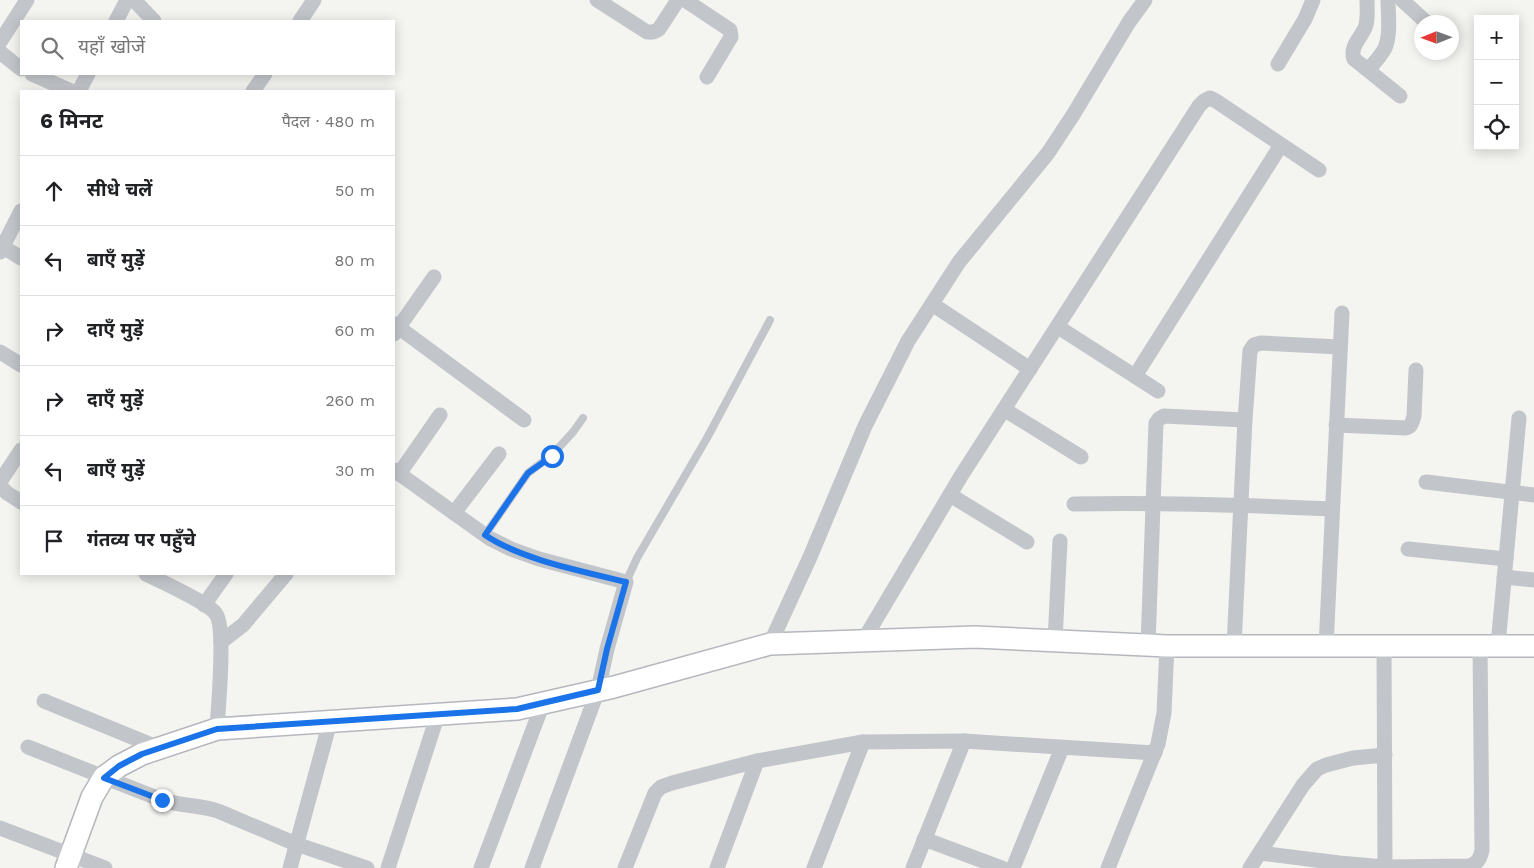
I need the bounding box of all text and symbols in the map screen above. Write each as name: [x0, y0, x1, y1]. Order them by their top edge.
north arrow: [1414, 15, 1459, 60]
map controls: [1474, 15, 1519, 150]
button: +: [1474, 15, 1519, 60]
search box: [20, 20, 395, 75]
icon: search: [38, 34, 66, 62]
text: यहाँ खोजें: [78, 35, 145, 58]
button: −: [1474, 60, 1519, 105]
button: locate: [1474, 105, 1519, 150]
text: 6 मिनट: [40, 108, 103, 133]
text: पैदल · 480 m: [282, 112, 375, 131]
icon: ahead: [40, 177, 68, 205]
text: सीधे चलें: [87, 178, 152, 201]
text: 50 m: [335, 181, 375, 200]
icon: left: [40, 247, 68, 275]
text: बाएँ मुड़ें: [87, 248, 145, 271]
text: 80 m: [334, 251, 375, 270]
icon: right: [40, 317, 68, 345]
text: दाएँ मुड़ें: [87, 318, 143, 341]
text: 60 m: [335, 321, 375, 340]
icon: right: [40, 387, 68, 415]
text: दाएँ मुड़ें: [87, 388, 143, 411]
text: 260 m: [325, 391, 375, 410]
route start: [541, 445, 564, 468]
icon: left: [40, 457, 68, 485]
text: बाएँ मुड़ें: [87, 458, 145, 481]
text: 30 m: [335, 461, 375, 480]
icon: arrive: [40, 527, 68, 555]
text: गंतव्य पर पहुँचे: [87, 528, 196, 551]
route end: [151, 789, 174, 812]

